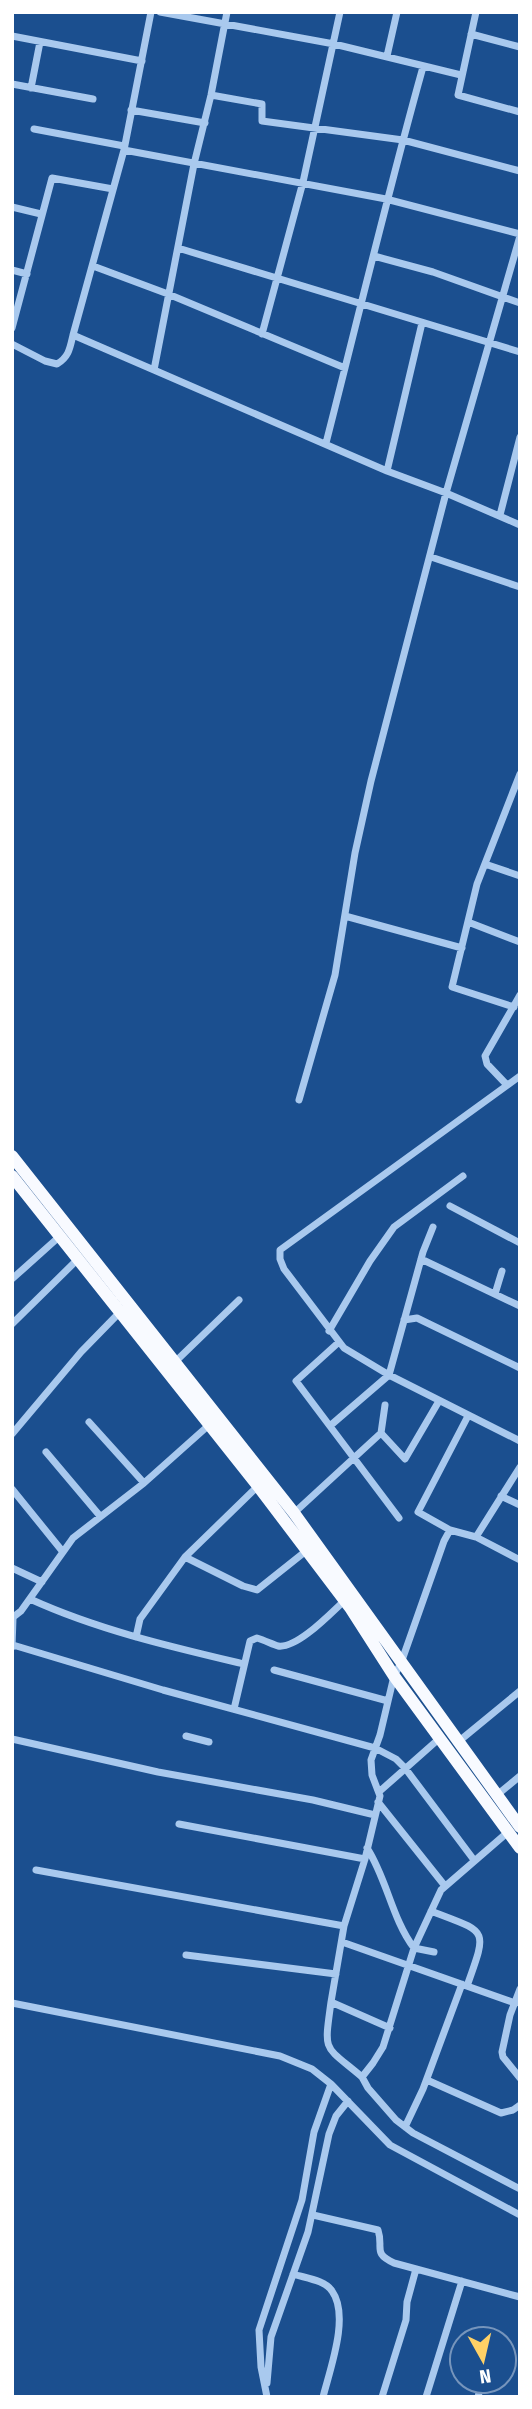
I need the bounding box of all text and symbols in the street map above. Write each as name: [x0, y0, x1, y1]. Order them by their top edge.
north arrow: [448, 2325, 518, 2395]
text: N: [478, 2364, 493, 2389]

